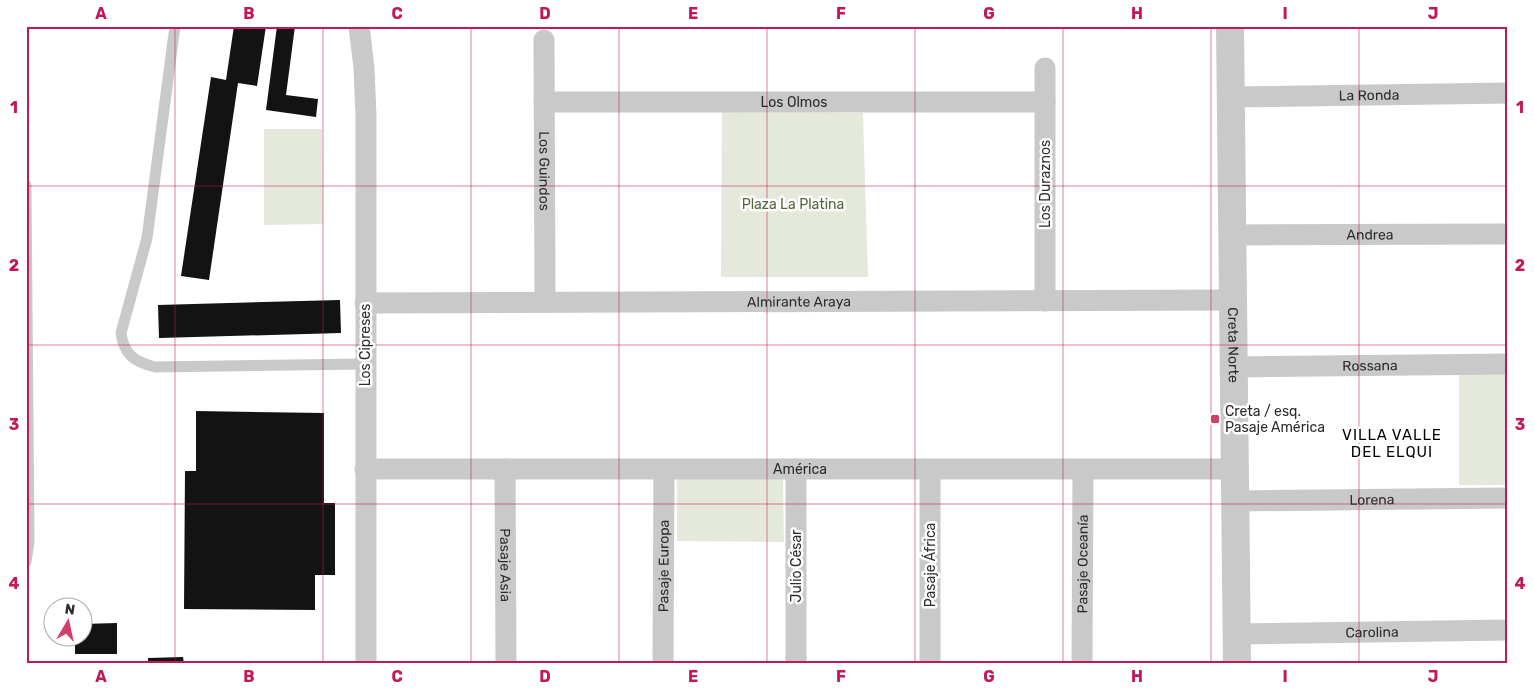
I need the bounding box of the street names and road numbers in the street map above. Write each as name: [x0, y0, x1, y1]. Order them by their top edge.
street label: La Ronda: [1338, 86, 1399, 104]
street label: Los Olmos: [761, 94, 827, 111]
street label: Los Guindos: [536, 131, 553, 211]
street label: Los Duraznos: [1037, 140, 1054, 228]
street label: Andrea: [1346, 226, 1394, 243]
street label: Almirante Araya: [747, 293, 851, 310]
street label: Los Cipreses: [357, 304, 374, 386]
street label: Creta Norte: [1225, 307, 1242, 383]
street label: Rossana: [1342, 357, 1398, 374]
street label: América: [773, 461, 827, 478]
street label: Lorena: [1349, 491, 1395, 508]
street label: Pasaje Oceanía: [1074, 515, 1091, 613]
street label: Pasaje Europa: [655, 520, 672, 612]
street label: Pasaje África: [921, 523, 939, 607]
street label: Pasaje Asia: [497, 528, 514, 602]
street label: Julio César: [788, 529, 805, 602]
street label: Carolina: [1345, 623, 1399, 641]

